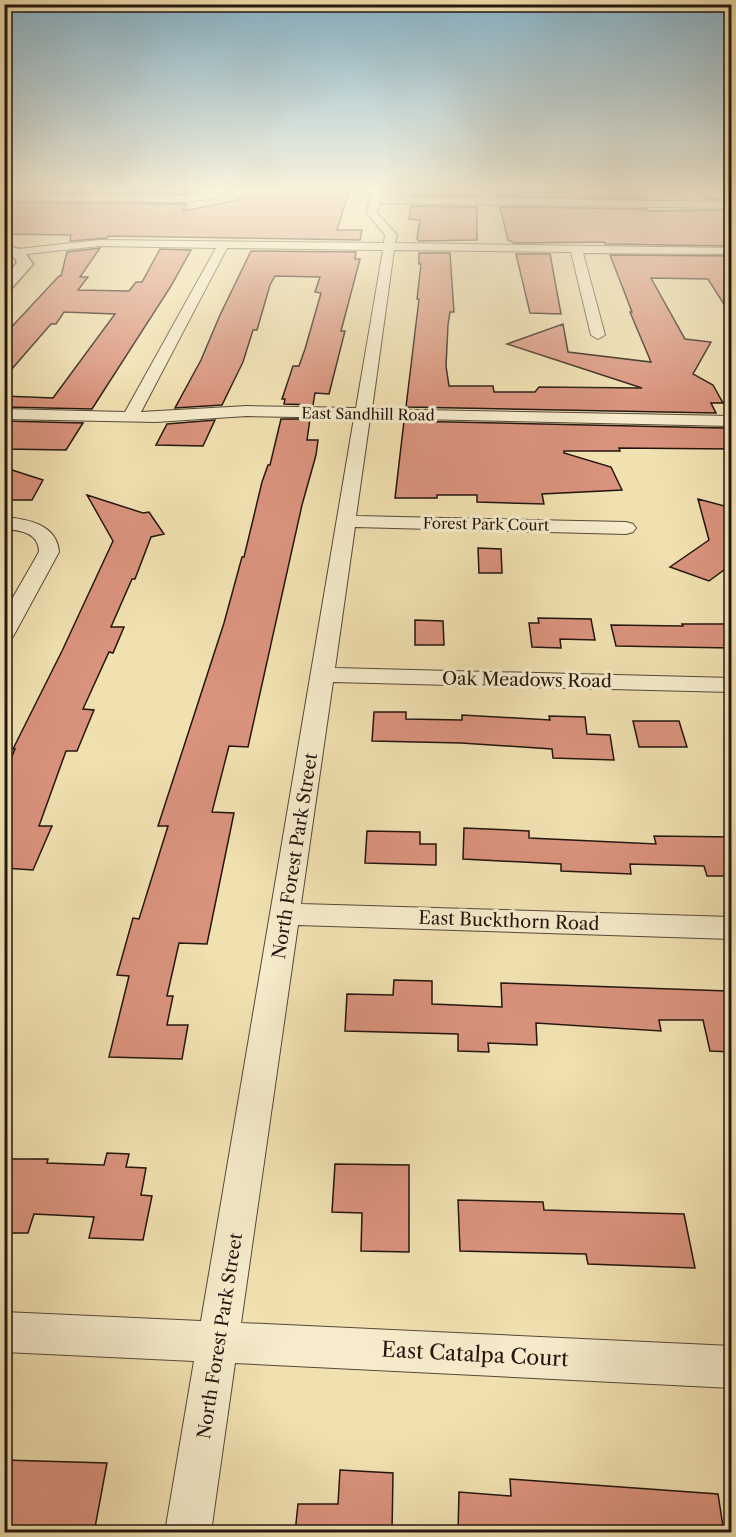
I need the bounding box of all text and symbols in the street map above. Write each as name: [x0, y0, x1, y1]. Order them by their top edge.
street label: East Sandhill Road: [301, 403, 435, 425]
street label: Forest Park Court: [423, 513, 550, 535]
street label: Oak Meadows Road: [442, 668, 612, 692]
street label: North Forest Park Street: [268, 751, 322, 961]
street label: East Buckthorn Road: [418, 907, 600, 935]
street label: North Forest Park Street: [193, 1231, 247, 1441]
street label: East Catalpa Court: [381, 1337, 570, 1371]

